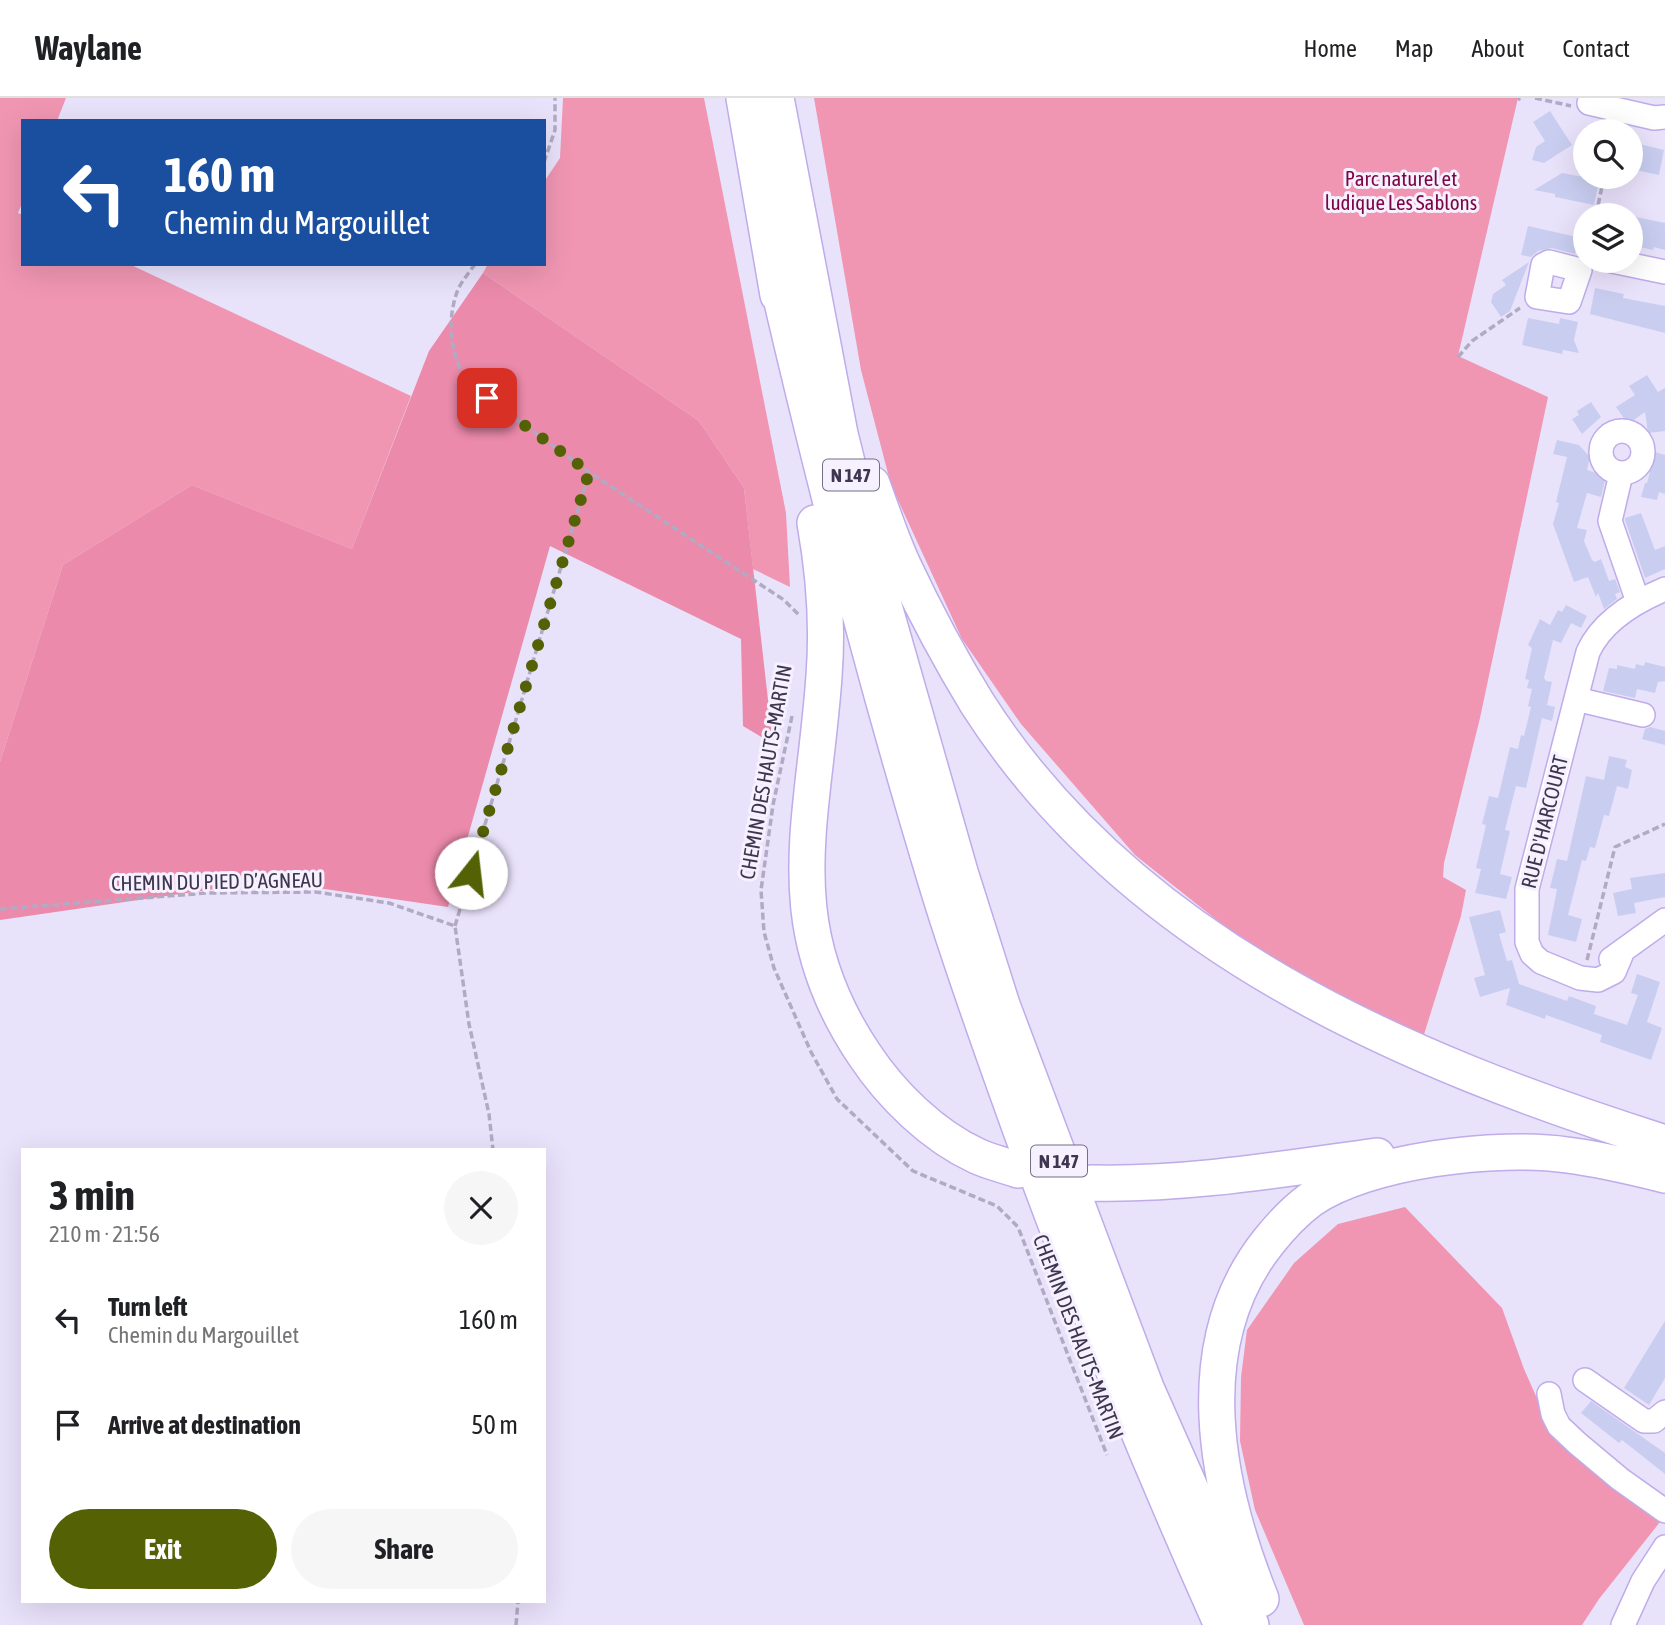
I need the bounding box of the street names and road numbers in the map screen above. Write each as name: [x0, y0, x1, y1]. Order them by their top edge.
road number: N 147: [823, 460, 879, 490]
street label: CHEMIN DES HAUTS-MARTIN: [734, 663, 796, 881]
street label: RUE D'HARCOURT: [1516, 753, 1572, 891]
street label: CHEMIN DU PIED D’AGNEAU: [111, 867, 323, 895]
road number: N 147: [1031, 1146, 1087, 1176]
street label: CHEMIN DES HAUTS-MARTIN: [1029, 1231, 1129, 1443]

